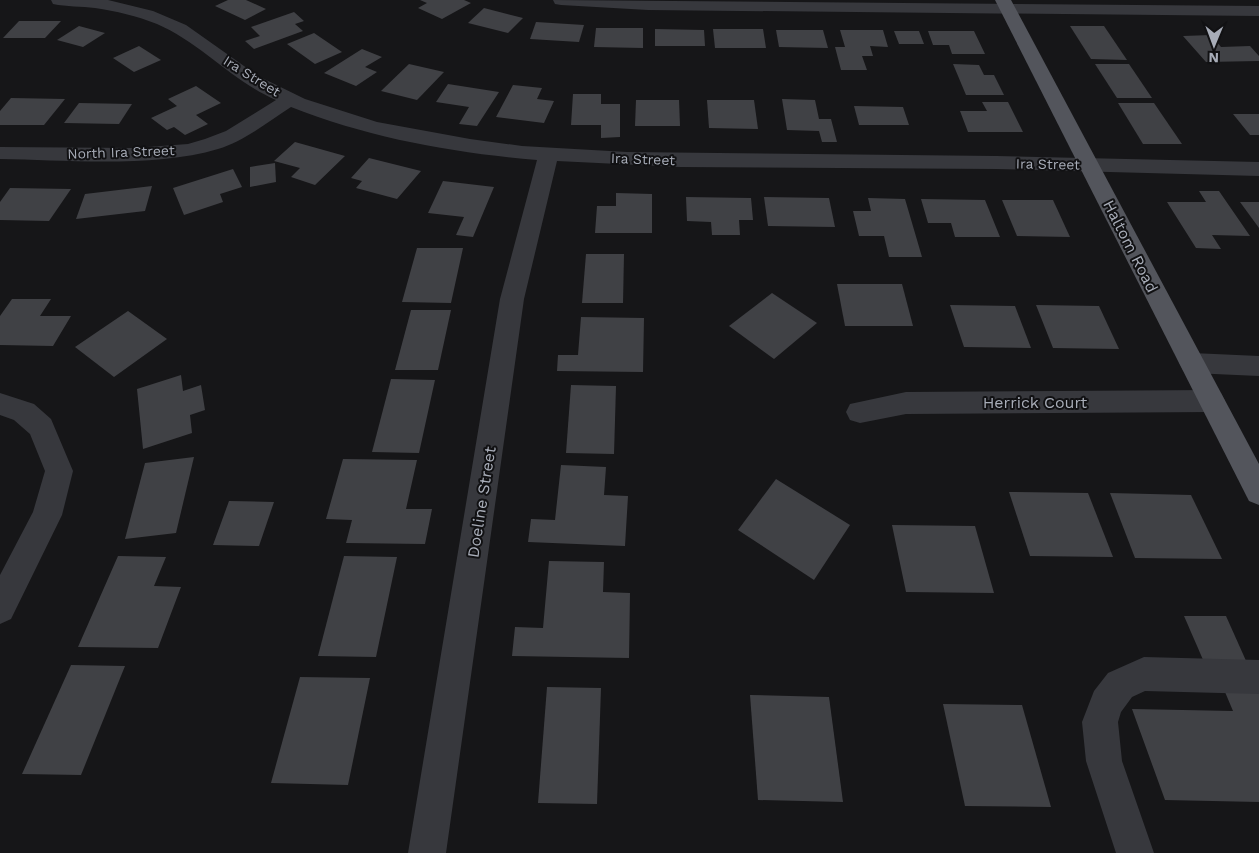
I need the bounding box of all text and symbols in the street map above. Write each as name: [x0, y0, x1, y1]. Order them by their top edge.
north arrow: [1189, 20, 1239, 70]
text: N: [1208, 50, 1219, 66]
street label: Ira Street: [221, 52, 284, 100]
street label: North Ira Street: [67, 142, 175, 162]
street label: Ira Street: [611, 150, 675, 168]
street label: Ira Street: [1016, 155, 1080, 173]
street label: Haltom Road: [1099, 197, 1162, 296]
street label: Herrick Court: [983, 393, 1088, 412]
street label: Doeline Street: [463, 445, 500, 559]

